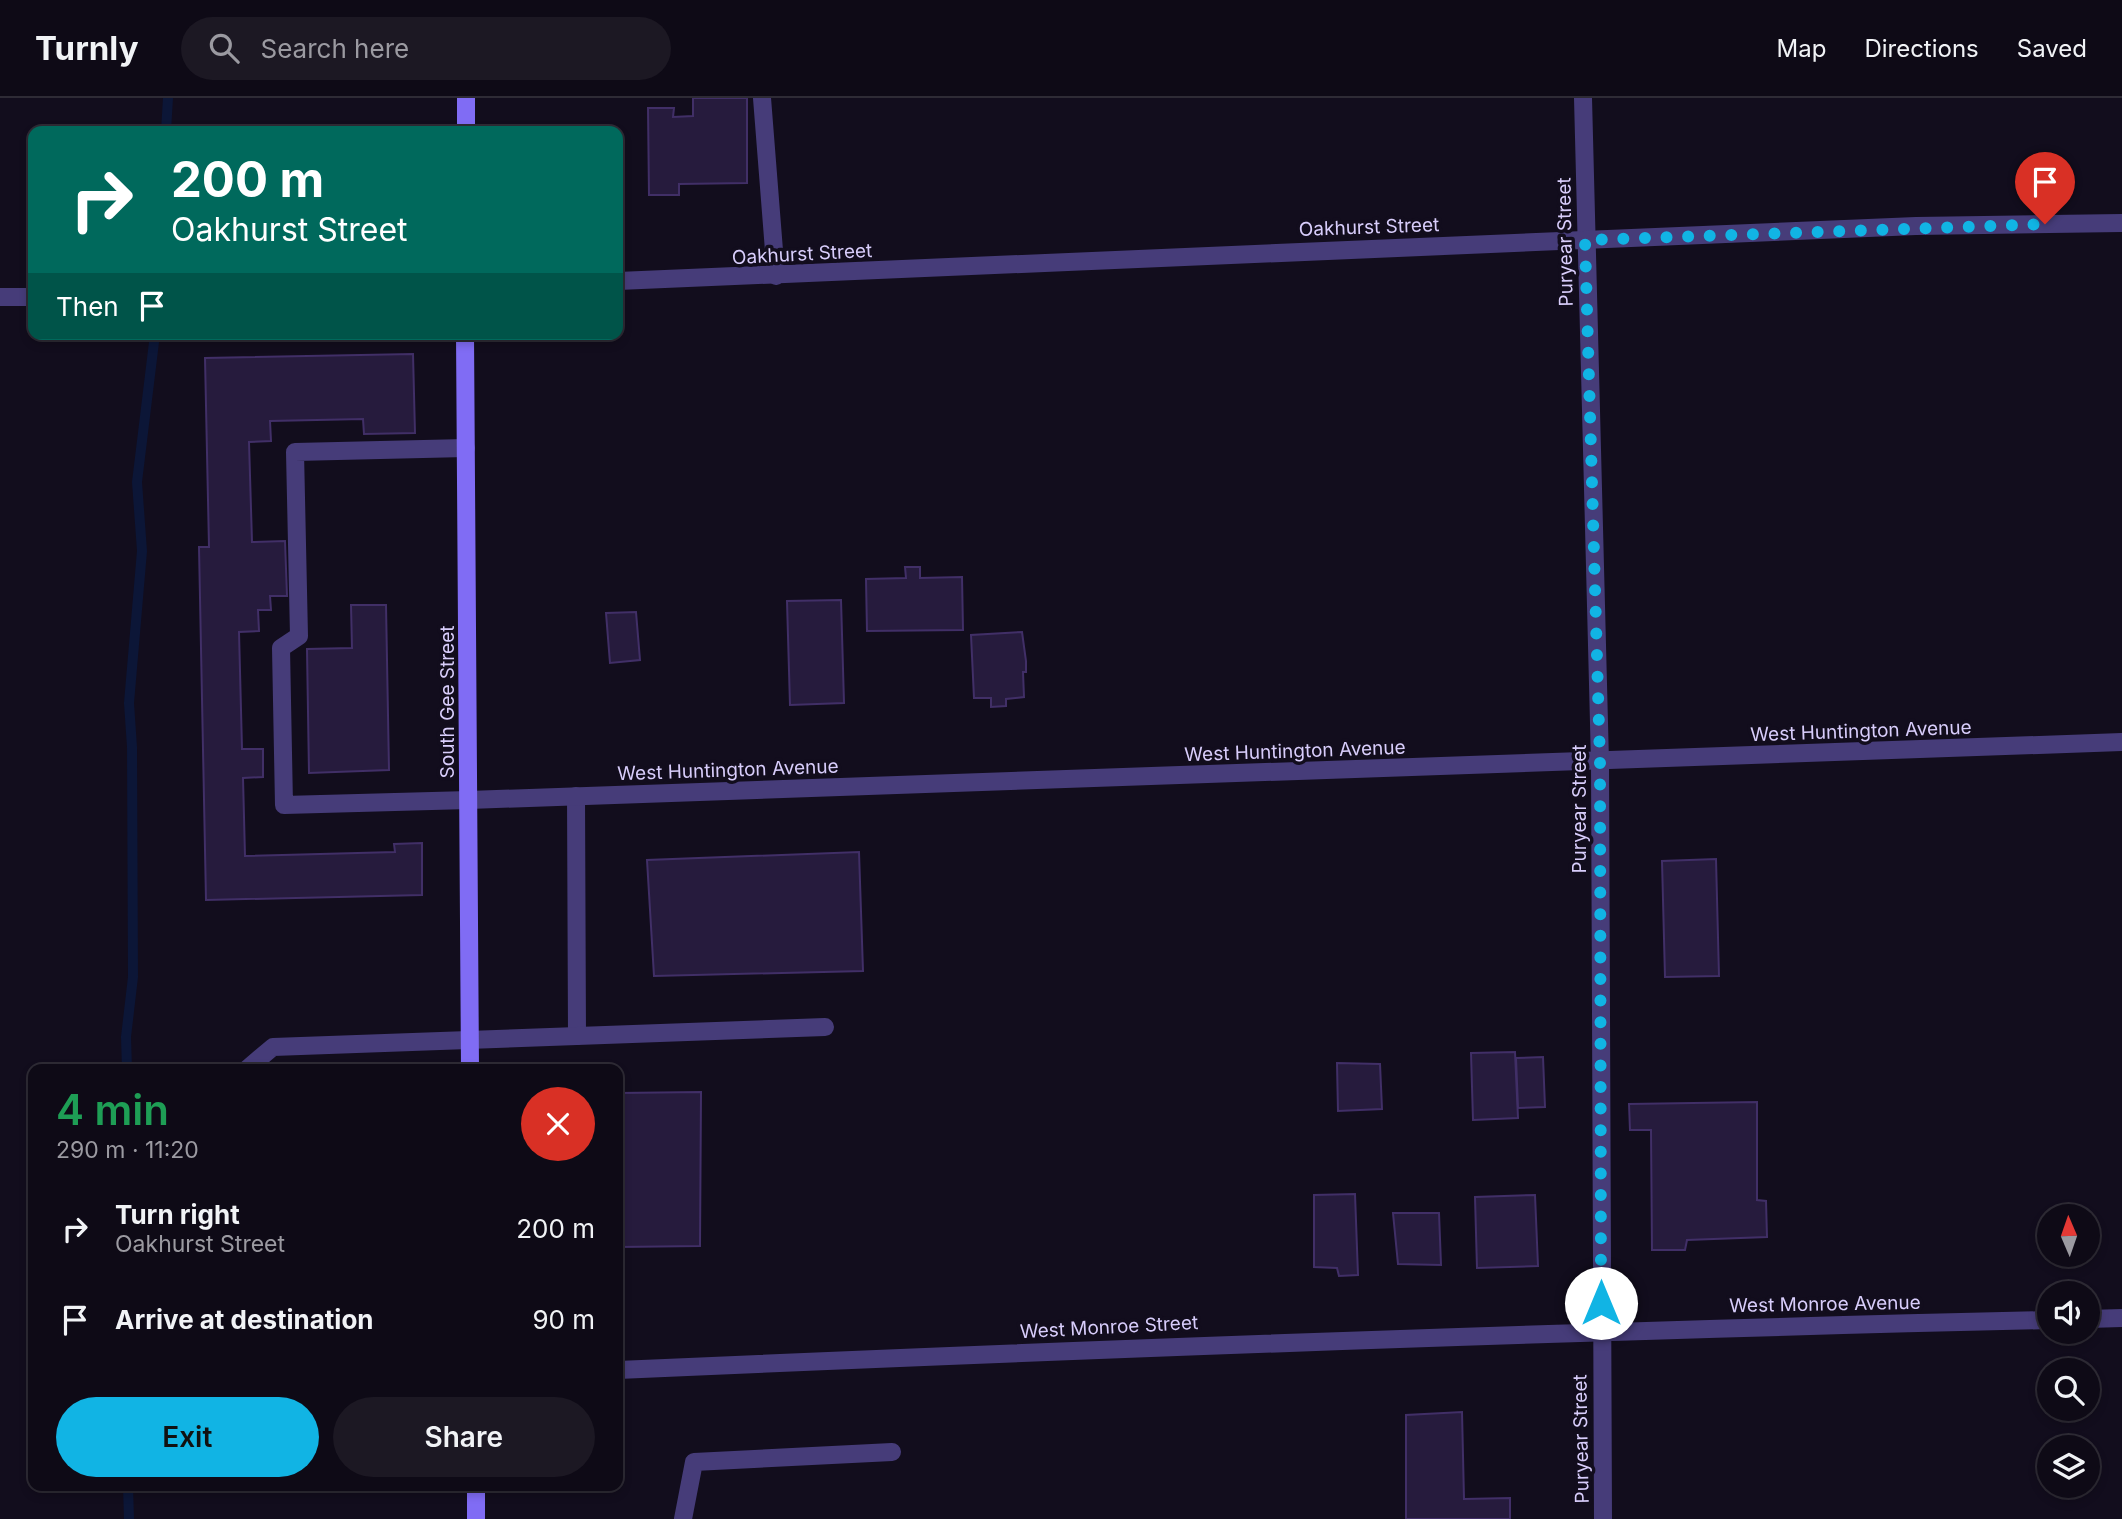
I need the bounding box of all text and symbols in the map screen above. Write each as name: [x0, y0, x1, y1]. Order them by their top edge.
search box: [181, 17, 671, 80]
text: Turnly: [35, 28, 139, 68]
icon: search: [205, 29, 243, 67]
text: Search here: [261, 33, 409, 64]
text: Map: [1777, 34, 1826, 63]
text: Directions: [1864, 34, 1979, 63]
text: Saved: [2017, 34, 2087, 63]
text: 200 m: [171, 150, 324, 209]
pin: [2015, 152, 2075, 224]
icon: right: [56, 154, 147, 245]
icon: arrive: [2026, 163, 2064, 201]
street label: Puryear Street: [1552, 177, 1578, 307]
text: Oakhurst Street: [171, 210, 408, 249]
street label: Oakhurst Street: [1298, 213, 1440, 241]
street label: Oakhurst Street: [731, 239, 873, 269]
icon: arrive: [133, 287, 171, 325]
text: Then: [56, 291, 119, 322]
street label: South Gee Street: [436, 626, 459, 778]
street label: West Huntington Avenue: [1750, 716, 1972, 746]
street label: West Huntington Avenue: [1184, 736, 1406, 766]
street label: Puryear Street: [1568, 744, 1591, 874]
street label: West Huntington Avenue: [617, 755, 839, 785]
text: 4 min: [56, 1084, 169, 1135]
button: close: [521, 1087, 595, 1161]
text: 290 m · 11:20: [56, 1136, 199, 1164]
text: Turn right: [115, 1199, 240, 1230]
north arrow: [2037, 1204, 2100, 1267]
map controls: [2037, 1204, 2100, 1498]
icon: right: [56, 1210, 94, 1248]
text: 200 m: [516, 1213, 595, 1244]
text: Oakhurst Street: [115, 1230, 285, 1258]
position arrow: [1564, 1266, 1638, 1340]
button: sound: [2037, 1281, 2100, 1344]
street label: West Monroe Avenue: [1729, 1291, 1921, 1317]
icon: arrive: [56, 1301, 94, 1339]
text: Arrive at destination: [115, 1304, 374, 1335]
text: 90 m: [532, 1304, 595, 1335]
street label: West Monroe Street: [1019, 1311, 1199, 1343]
button: search: [2037, 1358, 2100, 1421]
street label: Puryear Street: [1568, 1374, 1594, 1504]
button: Exit: [56, 1397, 319, 1477]
button: Share: [333, 1397, 595, 1477]
button: layers: [2037, 1435, 2100, 1498]

